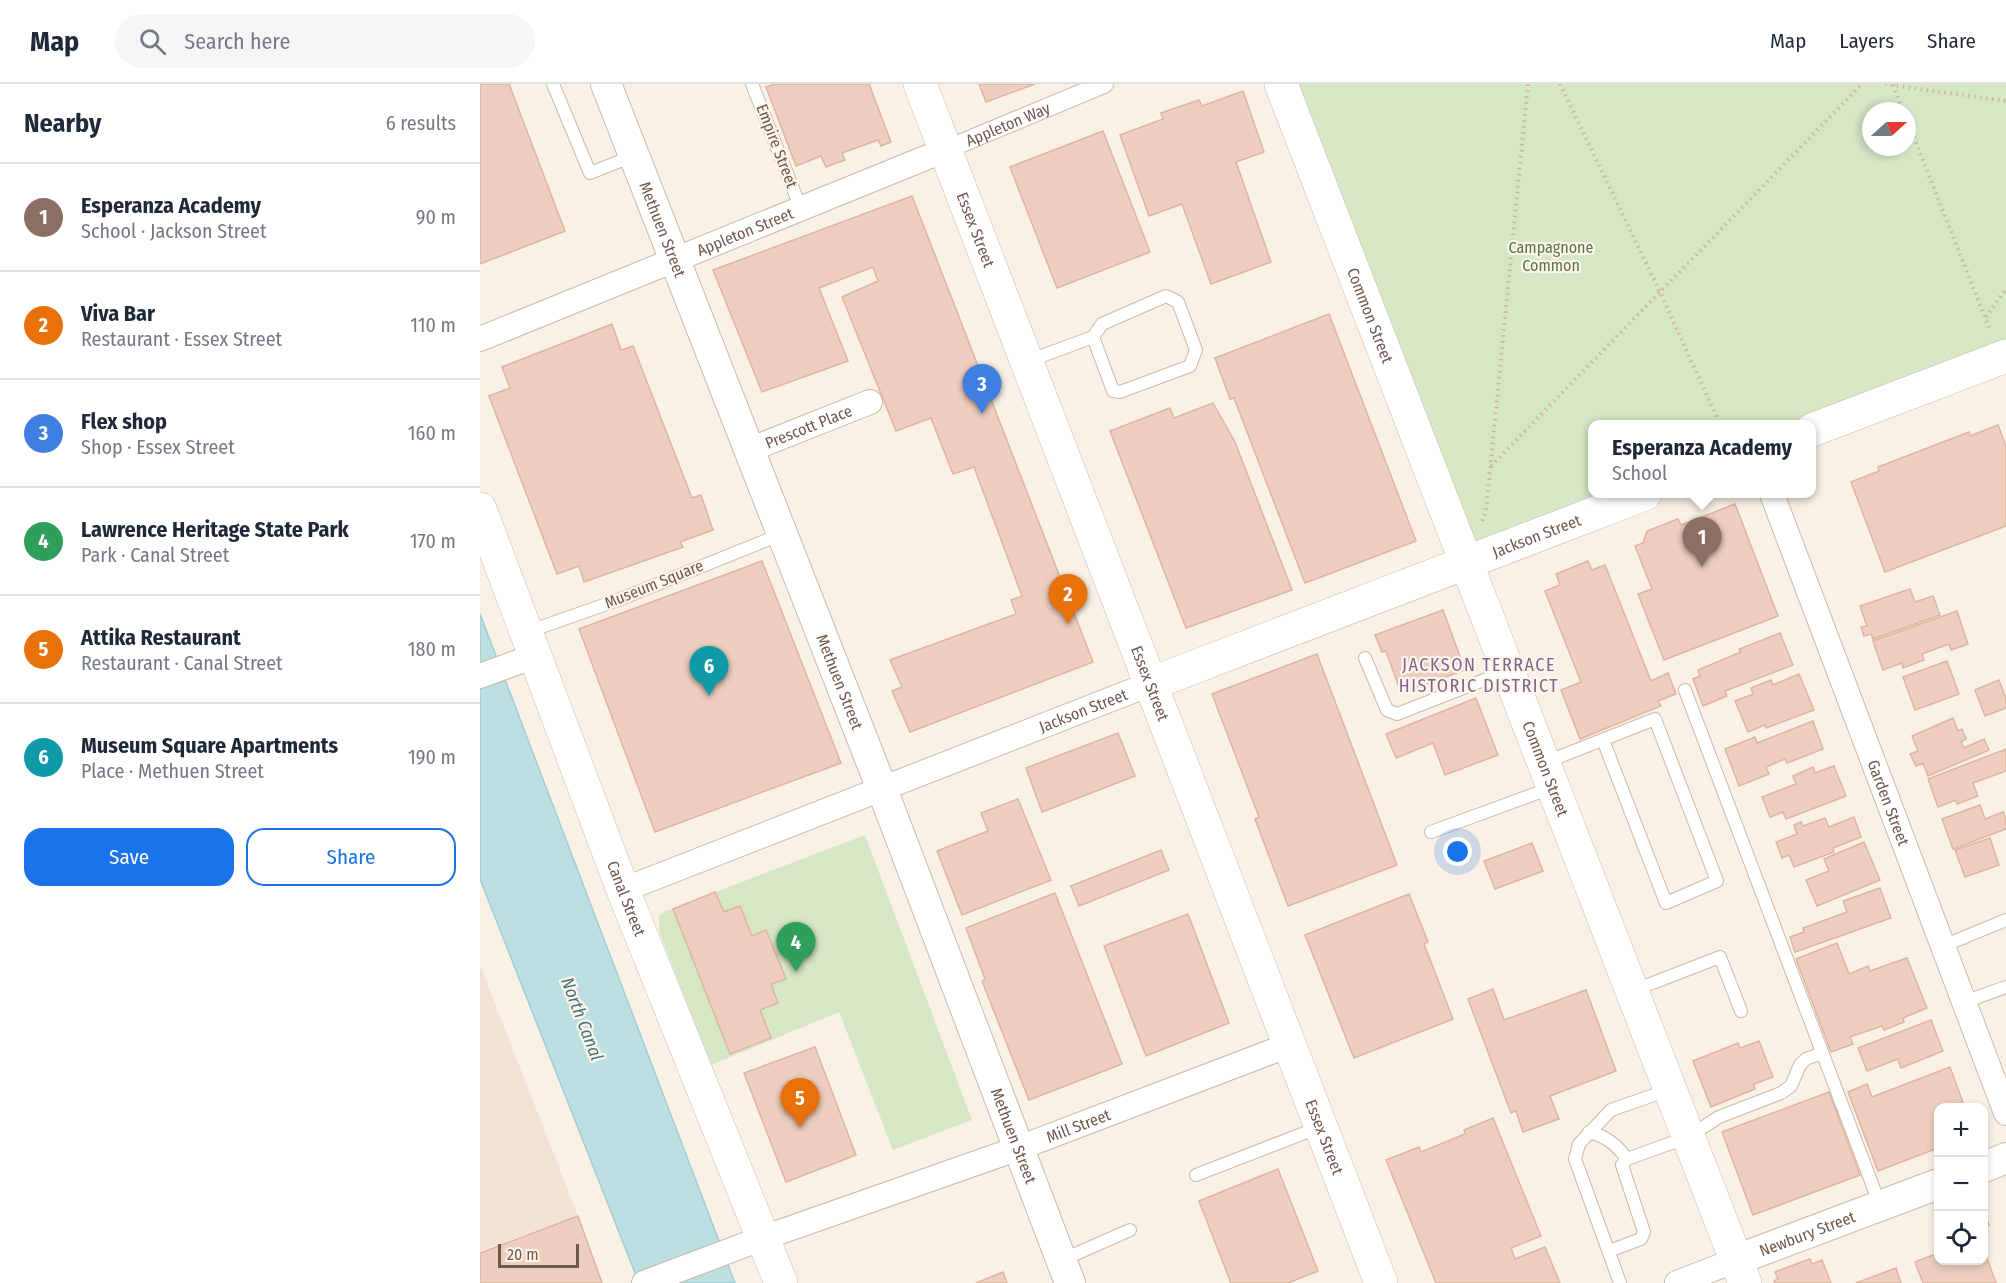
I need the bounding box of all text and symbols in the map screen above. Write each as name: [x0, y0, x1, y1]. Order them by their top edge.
search box: [115, 14, 535, 68]
text: Map: [30, 25, 79, 58]
icon: search: [136, 25, 169, 58]
text: Search here: [184, 28, 290, 55]
text: Map: [1770, 28, 1806, 54]
text: Layers: [1839, 28, 1894, 54]
text: Share: [1927, 28, 1976, 54]
street label: Appleton Way: [963, 98, 1054, 150]
street label: Empire Street: [752, 101, 802, 191]
north arrow: [1862, 102, 1916, 156]
text: Nearby: [24, 108, 101, 139]
text: 6 results: [386, 111, 456, 135]
street label: Methuen Street: [636, 179, 690, 280]
street label: Essex Street: [953, 189, 999, 271]
text: Esperanza Academy: [81, 192, 261, 219]
street label: Appleton Street: [694, 203, 797, 259]
text: 1: [39, 205, 48, 229]
text: 90 m: [416, 205, 456, 229]
text: School · Jackson Street: [81, 219, 267, 243]
park label: Campagnone Common: [1509, 238, 1594, 275]
street label: Common Street: [1343, 265, 1398, 366]
text: Viva Bar: [81, 300, 155, 327]
text: 2: [39, 313, 48, 337]
text: 110 m: [410, 313, 456, 337]
text: Restaurant · Essex Street: [81, 327, 282, 351]
pin: 3: [962, 364, 1002, 414]
street label: Prescott Place: [762, 401, 855, 452]
text: Flex shop: [81, 408, 167, 435]
popup: [1588, 420, 1816, 498]
text: 3: [39, 421, 48, 445]
text: 160 m: [408, 421, 456, 445]
text: Esperanza Academy: [1612, 434, 1792, 461]
text: Shop · Essex Street: [81, 435, 235, 459]
text: School: [1612, 461, 1667, 485]
street label: Jackson Street: [1490, 510, 1584, 561]
text: Lawrence Heritage State Park: [81, 516, 349, 543]
pin: 1: [1682, 518, 1722, 567]
text: 4: [38, 529, 49, 553]
text: 170 m: [410, 529, 456, 553]
text: Park · Canal Street: [81, 543, 229, 567]
street label: Museum Square: [602, 556, 706, 612]
pin: 2: [1048, 574, 1088, 624]
text: Attika Restaurant: [81, 624, 241, 651]
street label: Methuen Street: [813, 631, 868, 733]
text: 5: [39, 637, 48, 661]
text: 180 m: [408, 637, 456, 661]
street label: Essex Street: [1127, 643, 1174, 724]
pin: 6: [690, 646, 728, 696]
text: Restaurant · Canal Street: [81, 651, 283, 675]
district label: JACKSON TERRACE HISTORIC DISTRICT: [1399, 654, 1559, 697]
street label: Jackson Street: [1036, 684, 1131, 736]
street label: Common Street: [1519, 718, 1573, 820]
text: Museum Square Apartments: [81, 732, 338, 759]
text: 6: [38, 745, 49, 769]
text: 190 m: [408, 745, 456, 769]
street label: Garden Street: [1864, 757, 1914, 849]
text: Place · Methuen Street: [81, 759, 264, 783]
button: Save: [24, 828, 234, 886]
button: Share: [246, 828, 456, 886]
your location: [1443, 837, 1472, 866]
street label: Canal Street: [603, 858, 650, 939]
pin: 4: [776, 922, 816, 972]
water label: North Canal: [556, 974, 608, 1064]
pin: 5: [780, 1078, 820, 1128]
street label: Methuen Street: [987, 1085, 1041, 1187]
street label: Essex Street: [1302, 1097, 1348, 1178]
map controls: [1934, 1103, 1988, 1265]
button: +: [1934, 1103, 1988, 1157]
street label: Mill Street: [1044, 1104, 1114, 1146]
button: −: [1934, 1157, 1988, 1211]
street label: Newbury Street: [1757, 1206, 1858, 1260]
button: locate: [1934, 1211, 1988, 1265]
scale bar: [498, 1241, 579, 1268]
text: 20 m: [507, 1245, 538, 1264]

